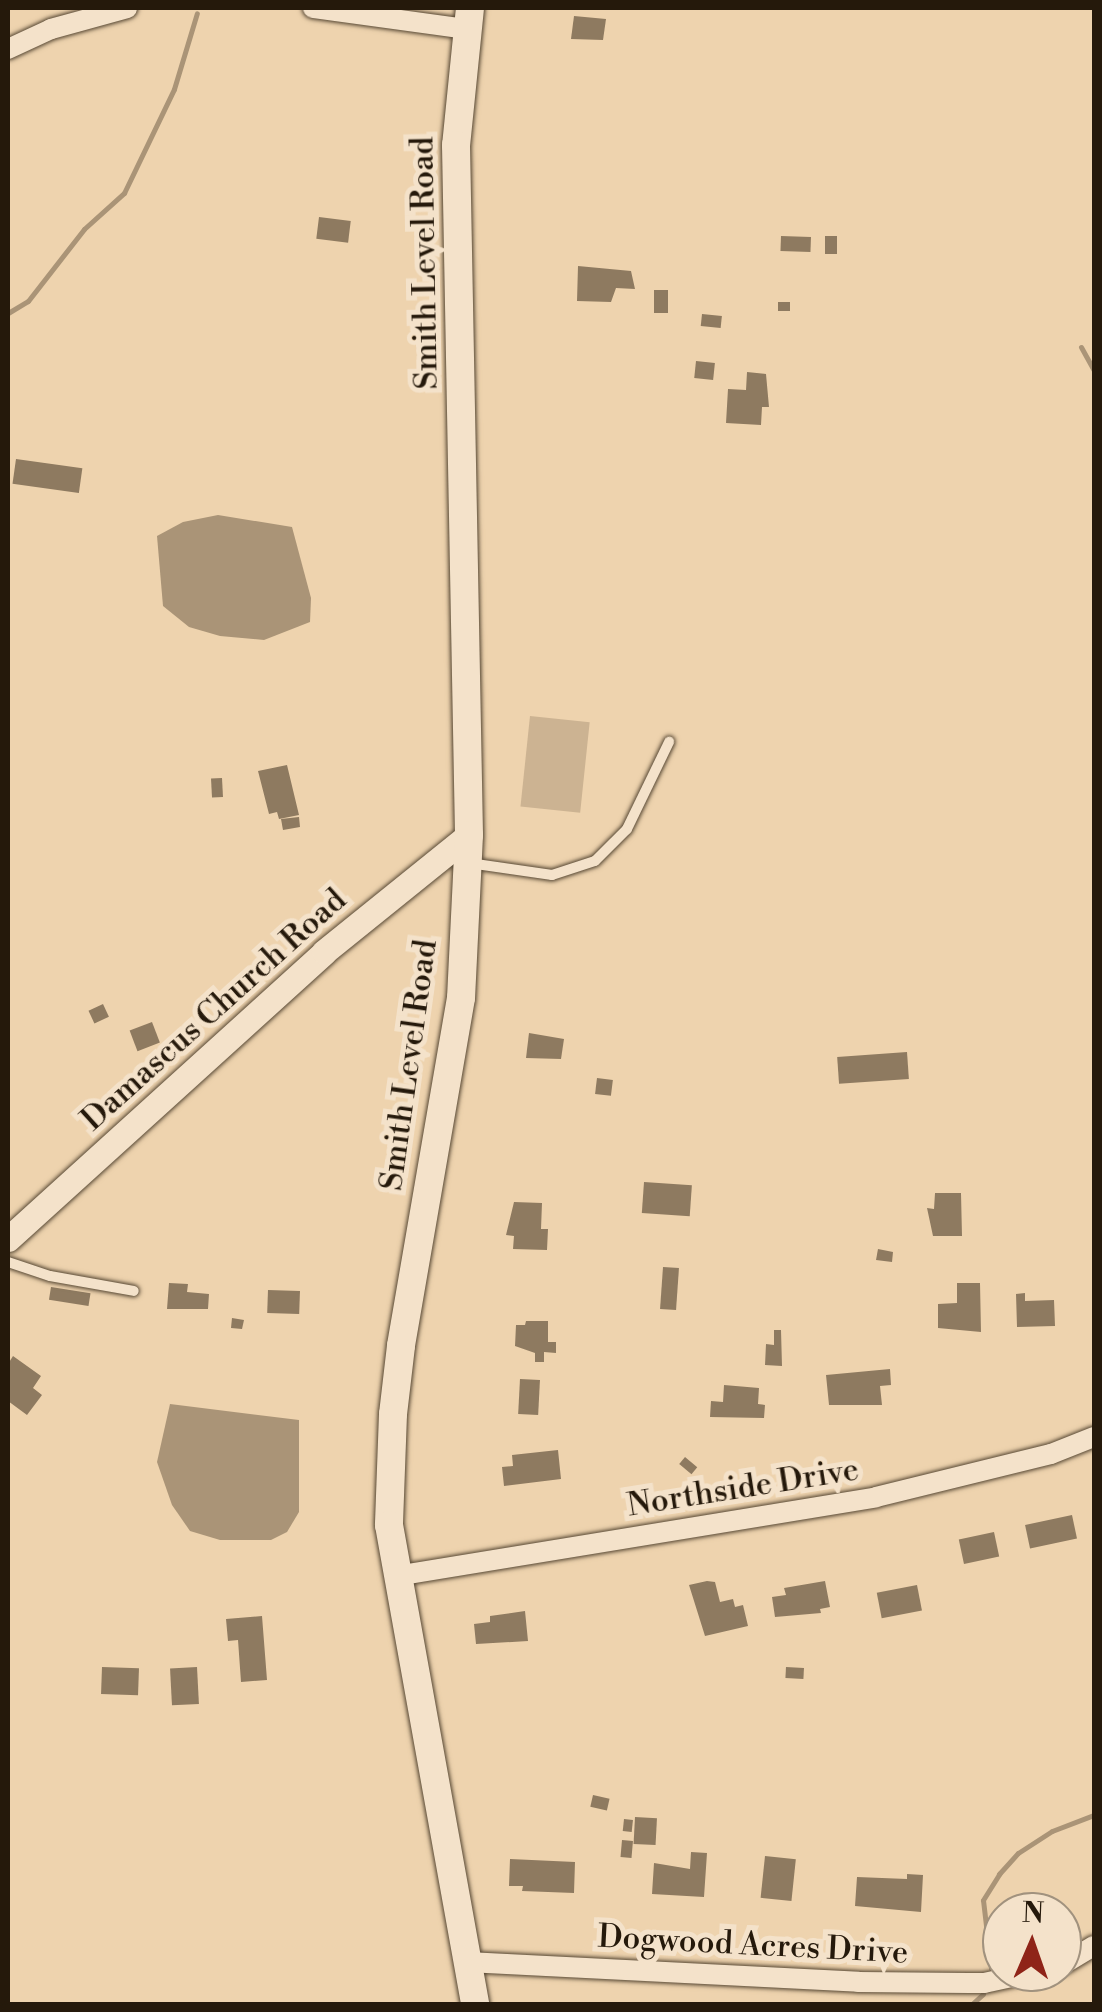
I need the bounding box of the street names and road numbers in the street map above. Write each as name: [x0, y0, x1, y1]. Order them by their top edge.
street label: Smith Level Road: [404, 136, 446, 390]
street label: Damascus Church Road: [74, 881, 354, 1139]
street label: Smith Level Road: [372, 937, 446, 1193]
street label: Northside Drive: [624, 1451, 862, 1525]
street label: Dogwood Acres Drive: [597, 1918, 909, 1972]

